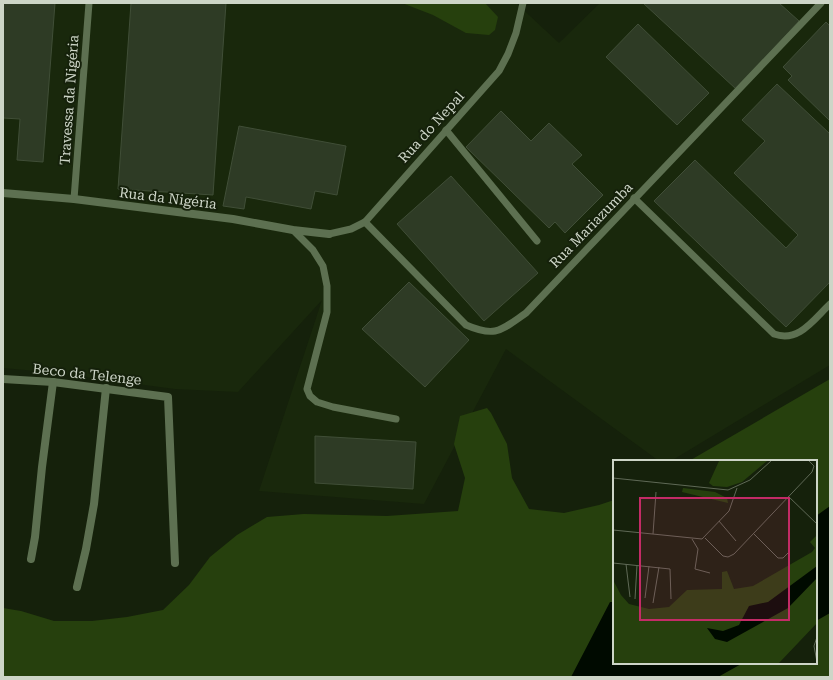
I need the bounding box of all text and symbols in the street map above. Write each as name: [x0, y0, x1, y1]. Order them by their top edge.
street label: Travessa da Nigéria: [56, 34, 82, 166]
street label: Rua do Nepal: [395, 88, 468, 166]
street label: Rua Mariazumba: [546, 179, 636, 271]
street label: Rua da Nigéria: [118, 184, 218, 212]
street label: Beco da Telenge: [32, 360, 143, 388]
inset map: [613, 460, 817, 664]

